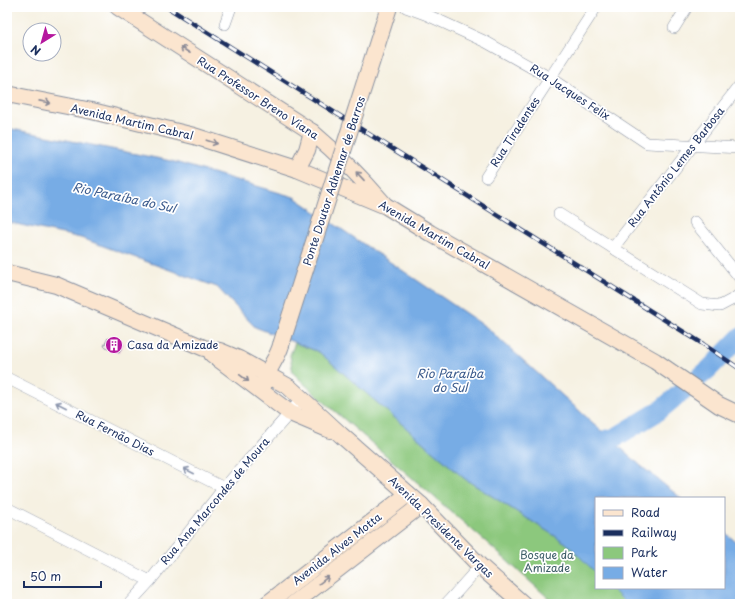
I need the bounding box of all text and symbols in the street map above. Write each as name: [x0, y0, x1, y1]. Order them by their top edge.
north arrow: [22, 22, 62, 62]
text: N: [27, 41, 44, 60]
one-way arrow: [180, 46, 191, 55]
street label: Rua Professor Breno Viana: [194, 52, 322, 143]
street label: Rua Jacques Felix: [527, 59, 614, 124]
street label: Rua Tiradentes: [486, 93, 544, 170]
street label: Ponte Doutor Adhemar de Barros: [298, 94, 369, 268]
one-way arrow: [38, 98, 51, 106]
street label: Avenida Martim Cabral: [69, 99, 195, 144]
street label: Rua Antônio Lemes Barbosa: [623, 103, 728, 230]
one-way arrow: [206, 139, 219, 146]
one-way arrow: [355, 171, 364, 181]
water label: Rio Paraíba do Sul: [71, 177, 179, 217]
street label: Avenida Martim Cabral: [376, 196, 493, 273]
building icon: Casa da Amizade: [104, 335, 124, 355]
place label: Casa da Amizade: [127, 336, 219, 353]
water label: Rio Paraíba do Sul: [417, 364, 484, 396]
one-way arrow: [238, 374, 249, 382]
one-way arrow: [55, 401, 67, 409]
street label: Rua Fernão Dias: [73, 405, 158, 460]
street label: Rua Ana Marcondes de Moura: [156, 433, 273, 568]
one-way arrow: [183, 467, 195, 474]
street label: Avenida Presidente Vargas: [385, 472, 498, 581]
legend: [595, 497, 725, 589]
text: Road: [631, 503, 660, 521]
street label: Avenida Alves Motta: [288, 508, 385, 589]
text: Railway: [631, 523, 677, 541]
text: Park: [631, 543, 658, 561]
park label: Bosque da Amizade: [520, 546, 574, 576]
scale bar: [24, 563, 101, 589]
text: Water: [631, 563, 668, 581]
text: 50 m: [30, 567, 61, 585]
one-way arrow: [319, 576, 330, 584]

